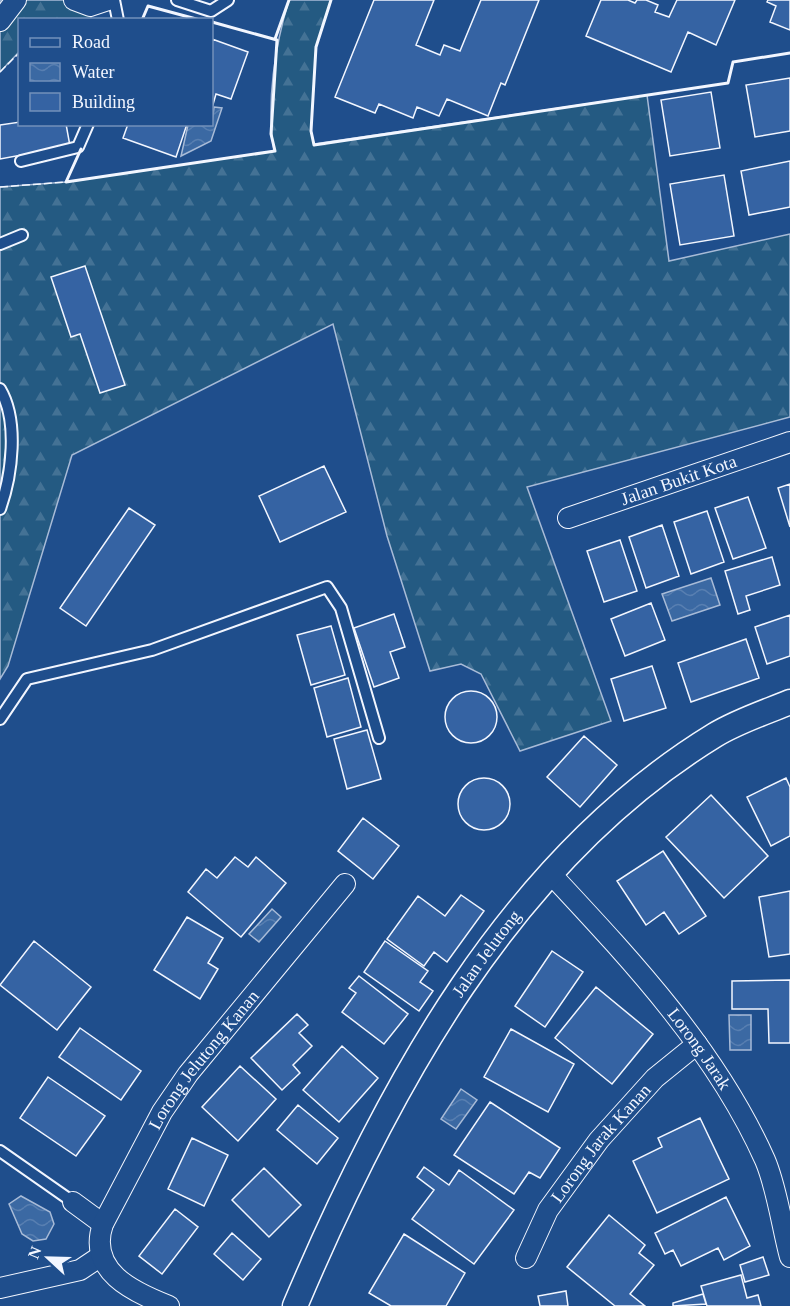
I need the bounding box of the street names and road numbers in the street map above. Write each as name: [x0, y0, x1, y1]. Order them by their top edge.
street label: Jalan Bukit Kota: [618, 451, 739, 509]
street label: Jalan Jelutong: [448, 906, 525, 1001]
street label: Lorong Jelutong Kanan: [145, 986, 263, 1133]
street label: Lorong Jarak: [664, 1004, 735, 1093]
street label: Lorong Jarak Kanan: [547, 1080, 655, 1206]

